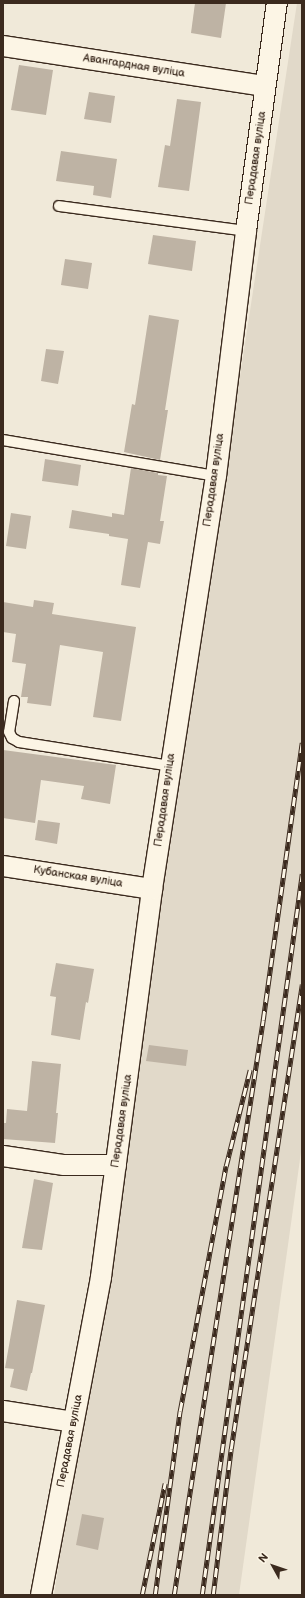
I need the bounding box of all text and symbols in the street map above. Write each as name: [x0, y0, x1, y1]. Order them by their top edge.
street label: Авангардная вуліца: [82, 51, 186, 81]
street label: Перадавая вуліца: [243, 110, 269, 206]
street label: Перадавая вуліца: [201, 432, 227, 528]
street label: Перадавая вуліца: [152, 752, 178, 848]
street label: Кубанская вуліца: [32, 863, 124, 891]
street label: Перадавая вуліца: [109, 1073, 135, 1169]
street label: Перадавая вуліца: [55, 1393, 85, 1489]
north arrow: [253, 1546, 293, 1586]
text: N: [256, 1551, 271, 1565]

